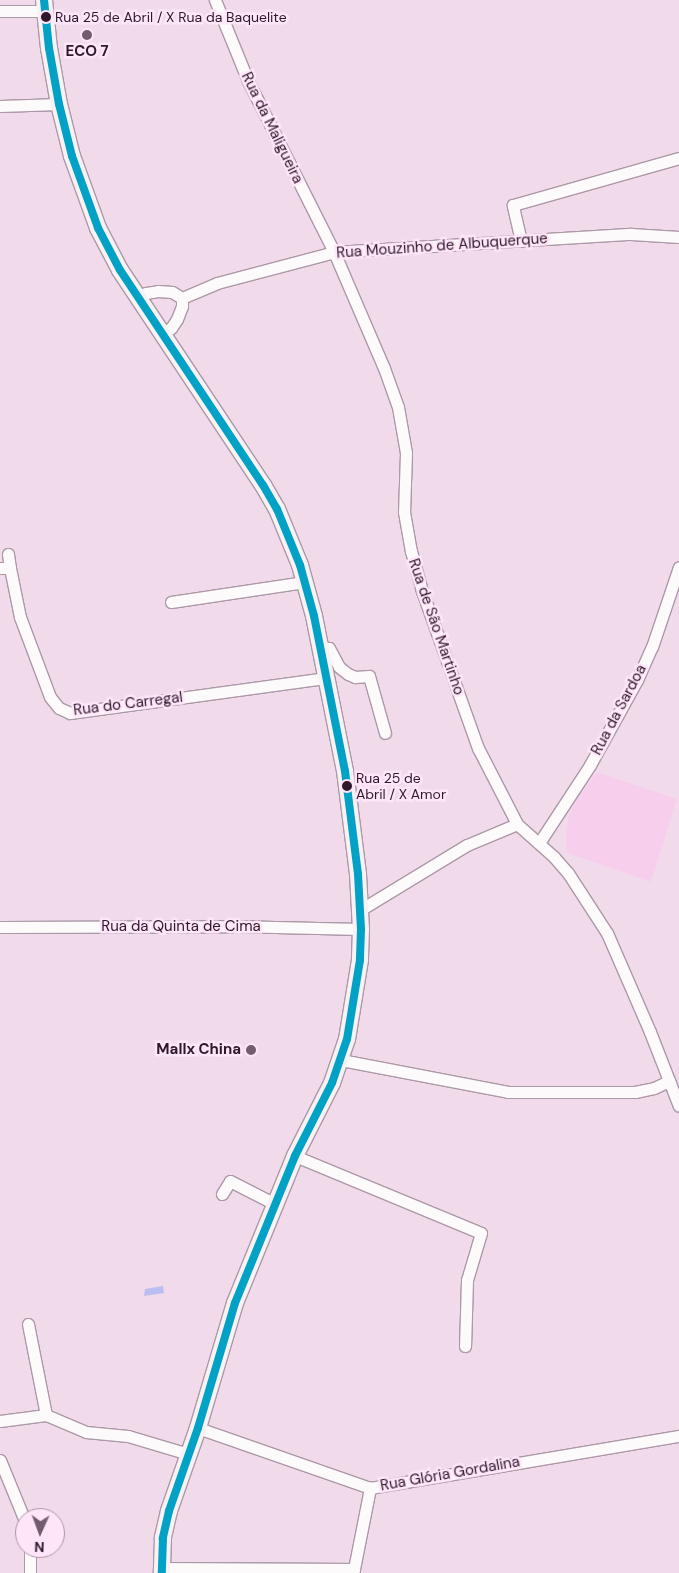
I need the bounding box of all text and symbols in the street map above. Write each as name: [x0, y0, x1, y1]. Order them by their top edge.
place label: Rua 25 de Abril / X Rua da Baquelite: [55, 9, 287, 25]
marker: Rua 25 de Abril / X Rua da Baquelite: [41, 12, 51, 22]
marker: ECO 7: [81, 29, 93, 41]
place label: ECO 7: [65, 43, 109, 61]
street label: Rua da Maligueira: [237, 69, 307, 187]
street label: Rua Mouzinho de Albuquerque: [336, 230, 548, 262]
street label: Rua de São Martinho: [404, 556, 468, 698]
street label: Rua da Sardoa: [588, 662, 650, 758]
street label: Rua do Carregal: [72, 688, 184, 720]
place label: Rua 25 de Abril / X Amor: [356, 770, 446, 802]
marker: Rua 25 de Abril / X Amor: [342, 781, 352, 791]
street label: Rua da Quinta de Cima: [101, 918, 261, 936]
place label: Mallx China: [156, 1041, 241, 1059]
marker: Mallx China: [245, 1044, 257, 1056]
street label: Rua Glória Gordalina: [379, 1453, 521, 1495]
north arrow: [15, 1508, 65, 1558]
text: N: [34, 1538, 45, 1556]

